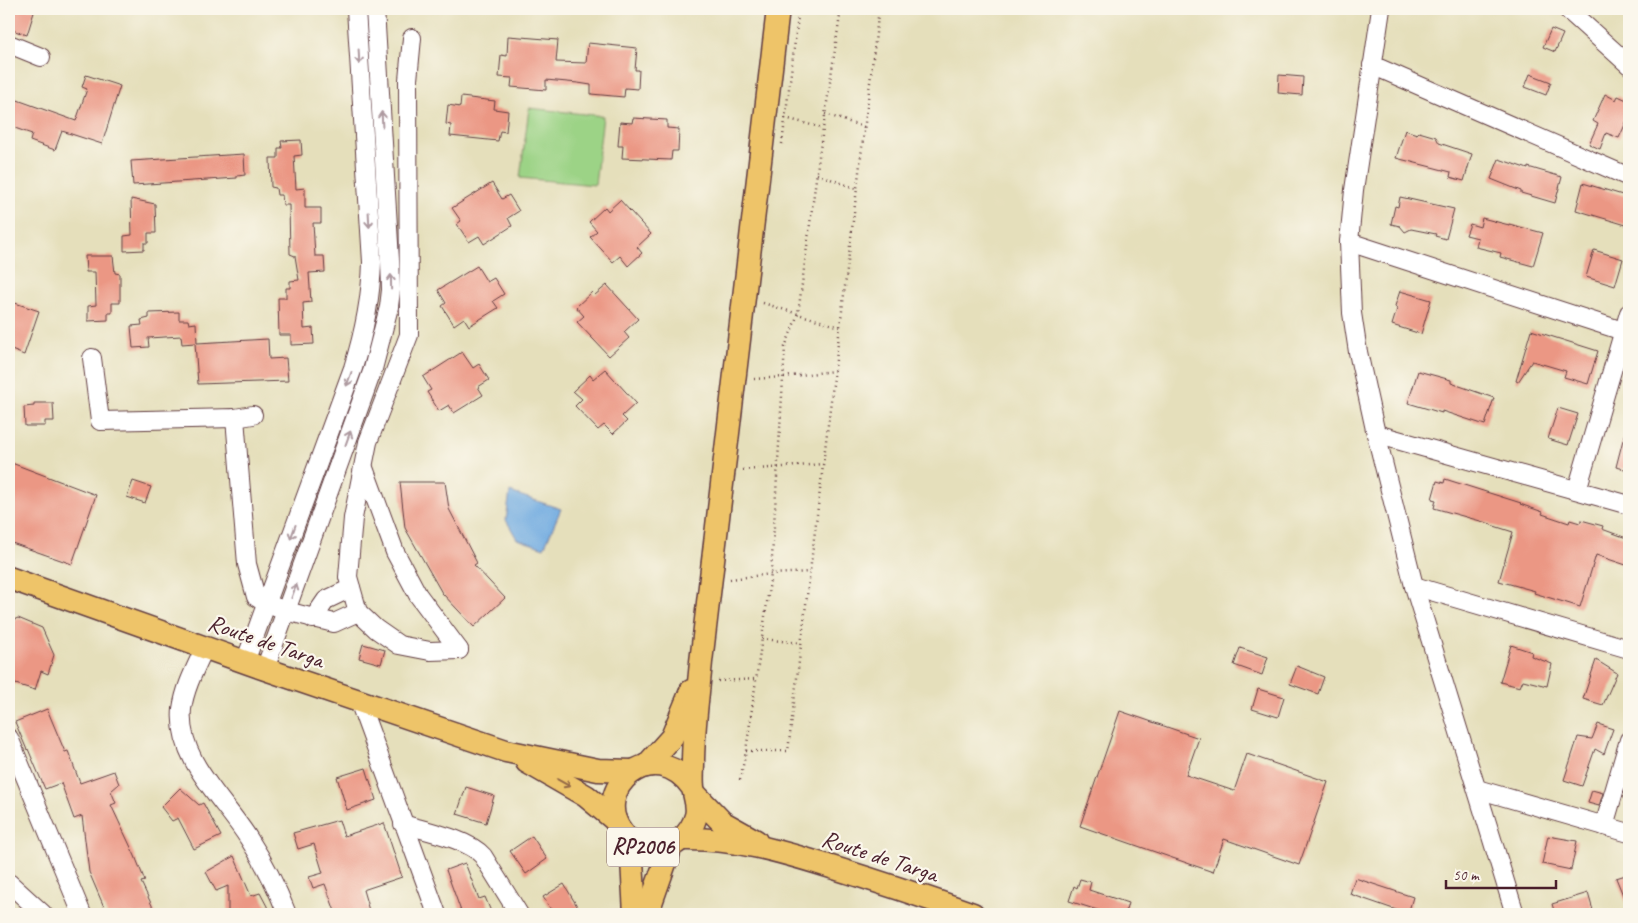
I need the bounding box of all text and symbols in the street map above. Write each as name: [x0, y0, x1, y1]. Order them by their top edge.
one-way arrow: [355, 49, 364, 65]
one-way arrow: [377, 112, 386, 128]
one-way arrow: [365, 211, 374, 227]
one-way arrow: [386, 274, 395, 290]
one-way arrow: [344, 371, 353, 386]
one-way arrow: [344, 430, 353, 446]
one-way arrow: [288, 523, 297, 539]
one-way arrow: [290, 583, 299, 599]
street label: Route de Targa: [204, 607, 330, 675]
one-way arrow: [556, 779, 570, 789]
street label: Route de Targa: [818, 823, 944, 890]
road number: RP2006: [607, 828, 679, 866]
scale bar: [1446, 858, 1556, 890]
text: 50 m: [1453, 866, 1480, 885]

